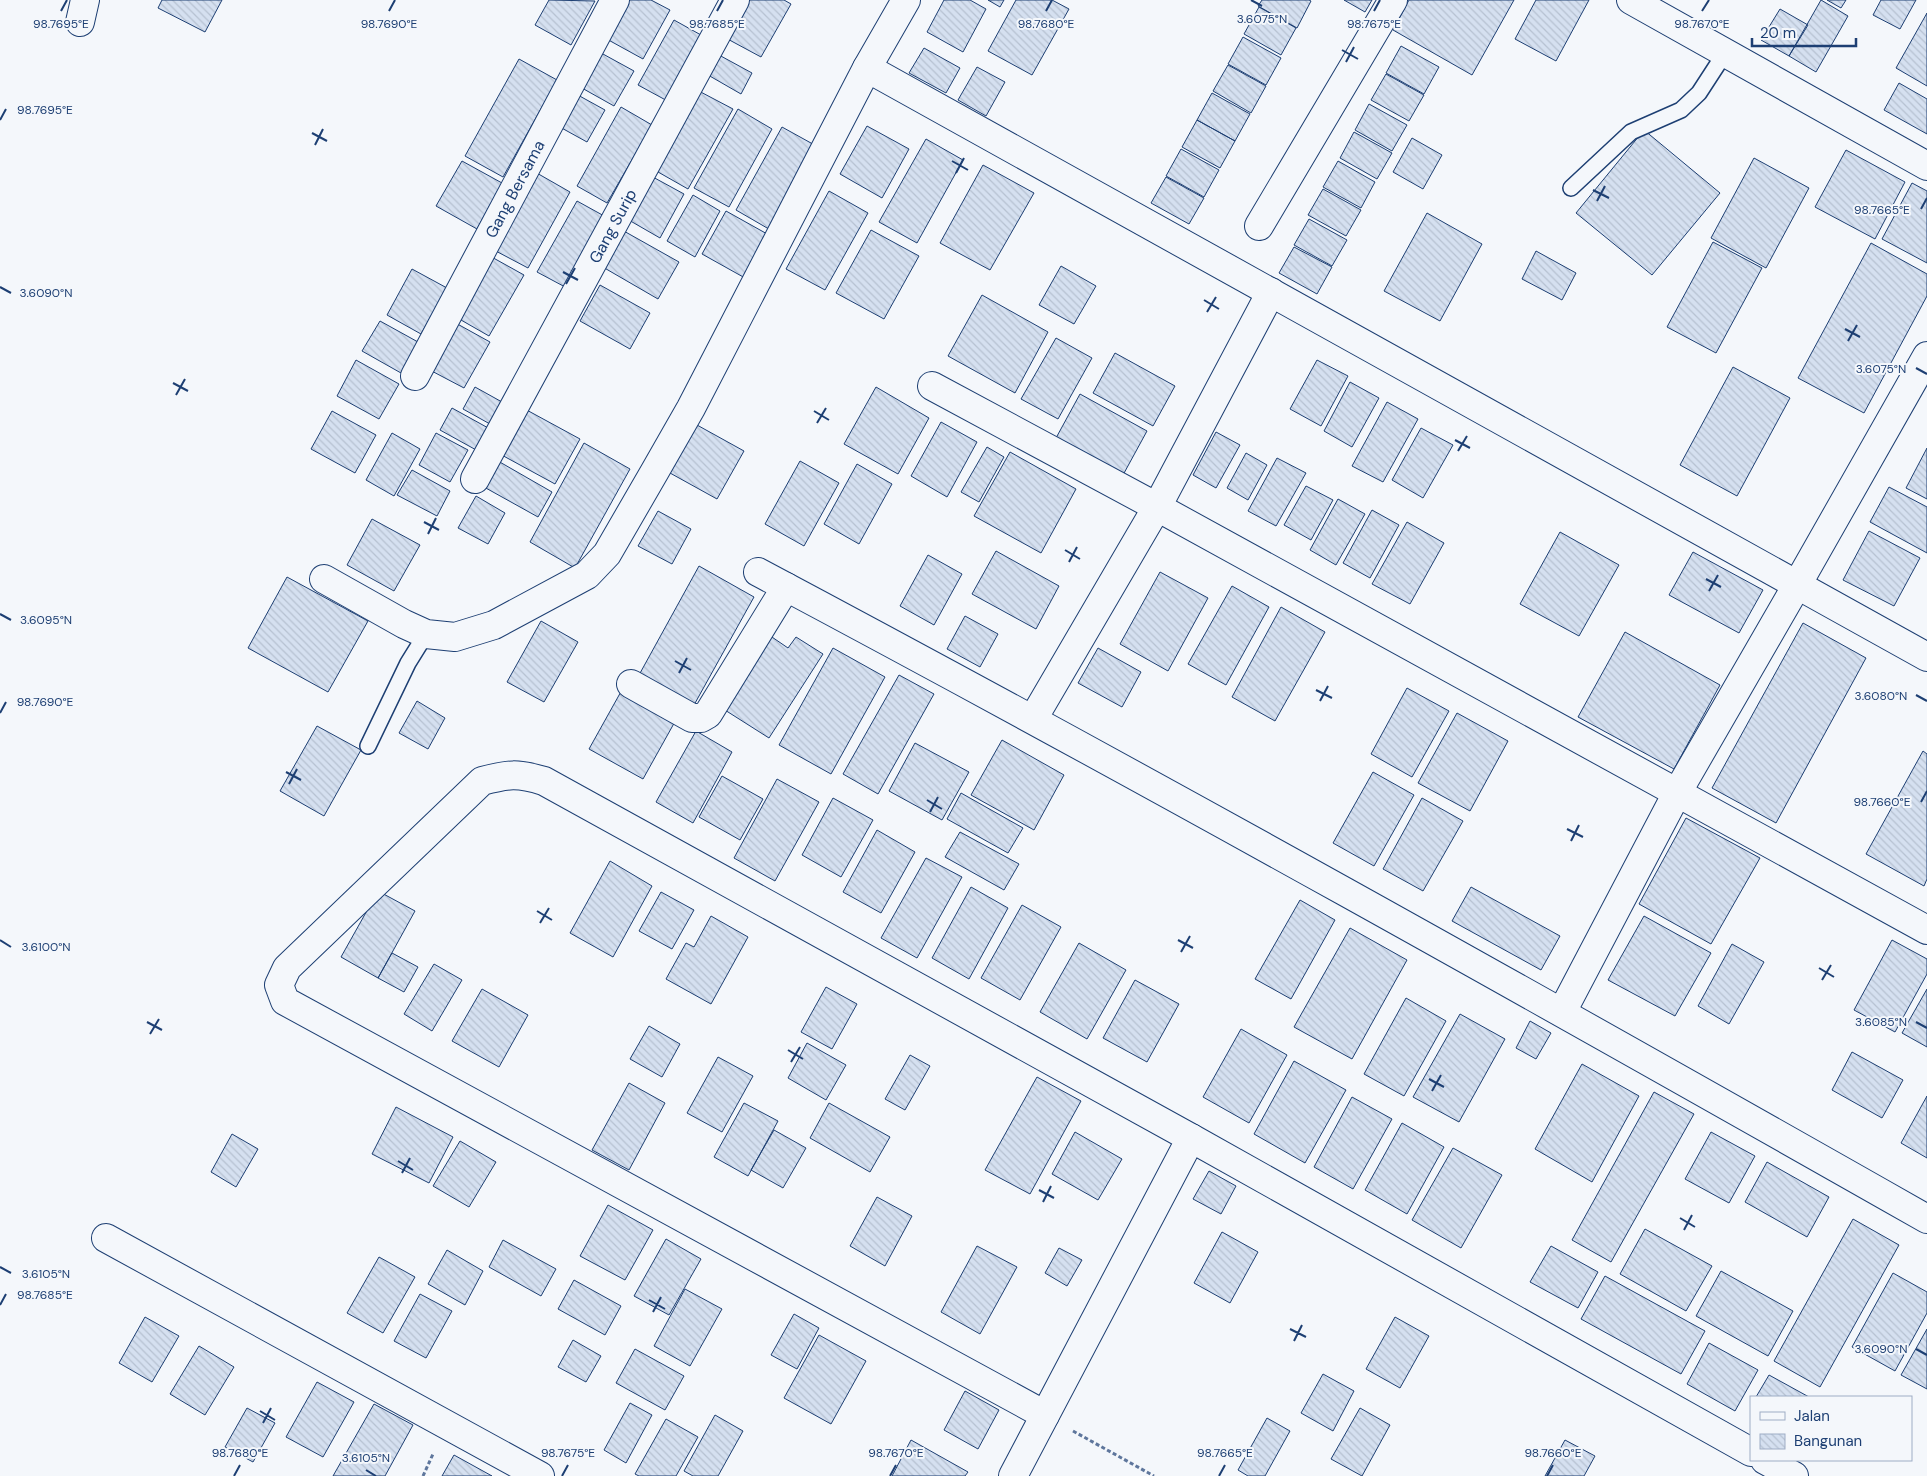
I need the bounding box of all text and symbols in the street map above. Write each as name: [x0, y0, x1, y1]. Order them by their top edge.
text: 3.6075°N: [1237, 11, 1287, 27]
scale bar: [1752, 15, 1856, 47]
text: 98.7695°E: [33, 16, 89, 32]
text: 98.7690°E: [361, 16, 418, 32]
text: 98.7685°E: [689, 16, 745, 32]
text: 98.7680°E: [1018, 16, 1075, 32]
text: 98.7675°E: [1347, 16, 1401, 32]
text: 98.7670°E: [1674, 16, 1730, 32]
text: 20 m: [1760, 23, 1796, 43]
text: 98.7695°E: [17, 102, 73, 118]
street label: Gang Bersama: [480, 136, 549, 241]
street label: Gang Surip: [584, 185, 641, 267]
text: 98.7665°E: [1854, 202, 1910, 218]
text: 3.6090°N: [19, 285, 73, 301]
text: 3.6075°N: [1856, 361, 1906, 377]
text: 3.6095°N: [20, 612, 72, 628]
text: 3.6080°N: [1855, 688, 1907, 704]
text: 98.7690°E: [17, 694, 74, 710]
text: 98.7660°E: [1854, 794, 1911, 810]
text: 3.6100°N: [21, 939, 71, 955]
text: 3.6085°N: [1855, 1014, 1907, 1030]
text: 3.6105°N: [22, 1266, 70, 1282]
text: 98.7685°E: [17, 1287, 73, 1303]
text: 3.6090°N: [1854, 1341, 1908, 1357]
legend: [1750, 1396, 1912, 1461]
text: Jalan: [1794, 1406, 1830, 1426]
text: Bangunan: [1794, 1431, 1862, 1451]
text: 98.7680°E: [212, 1445, 269, 1461]
text: 98.7675°E: [541, 1445, 595, 1461]
text: 98.7670°E: [868, 1445, 924, 1461]
text: 98.7665°E: [1197, 1445, 1253, 1461]
text: 98.7660°E: [1525, 1445, 1582, 1461]
text: 3.6105°N: [342, 1450, 390, 1466]

